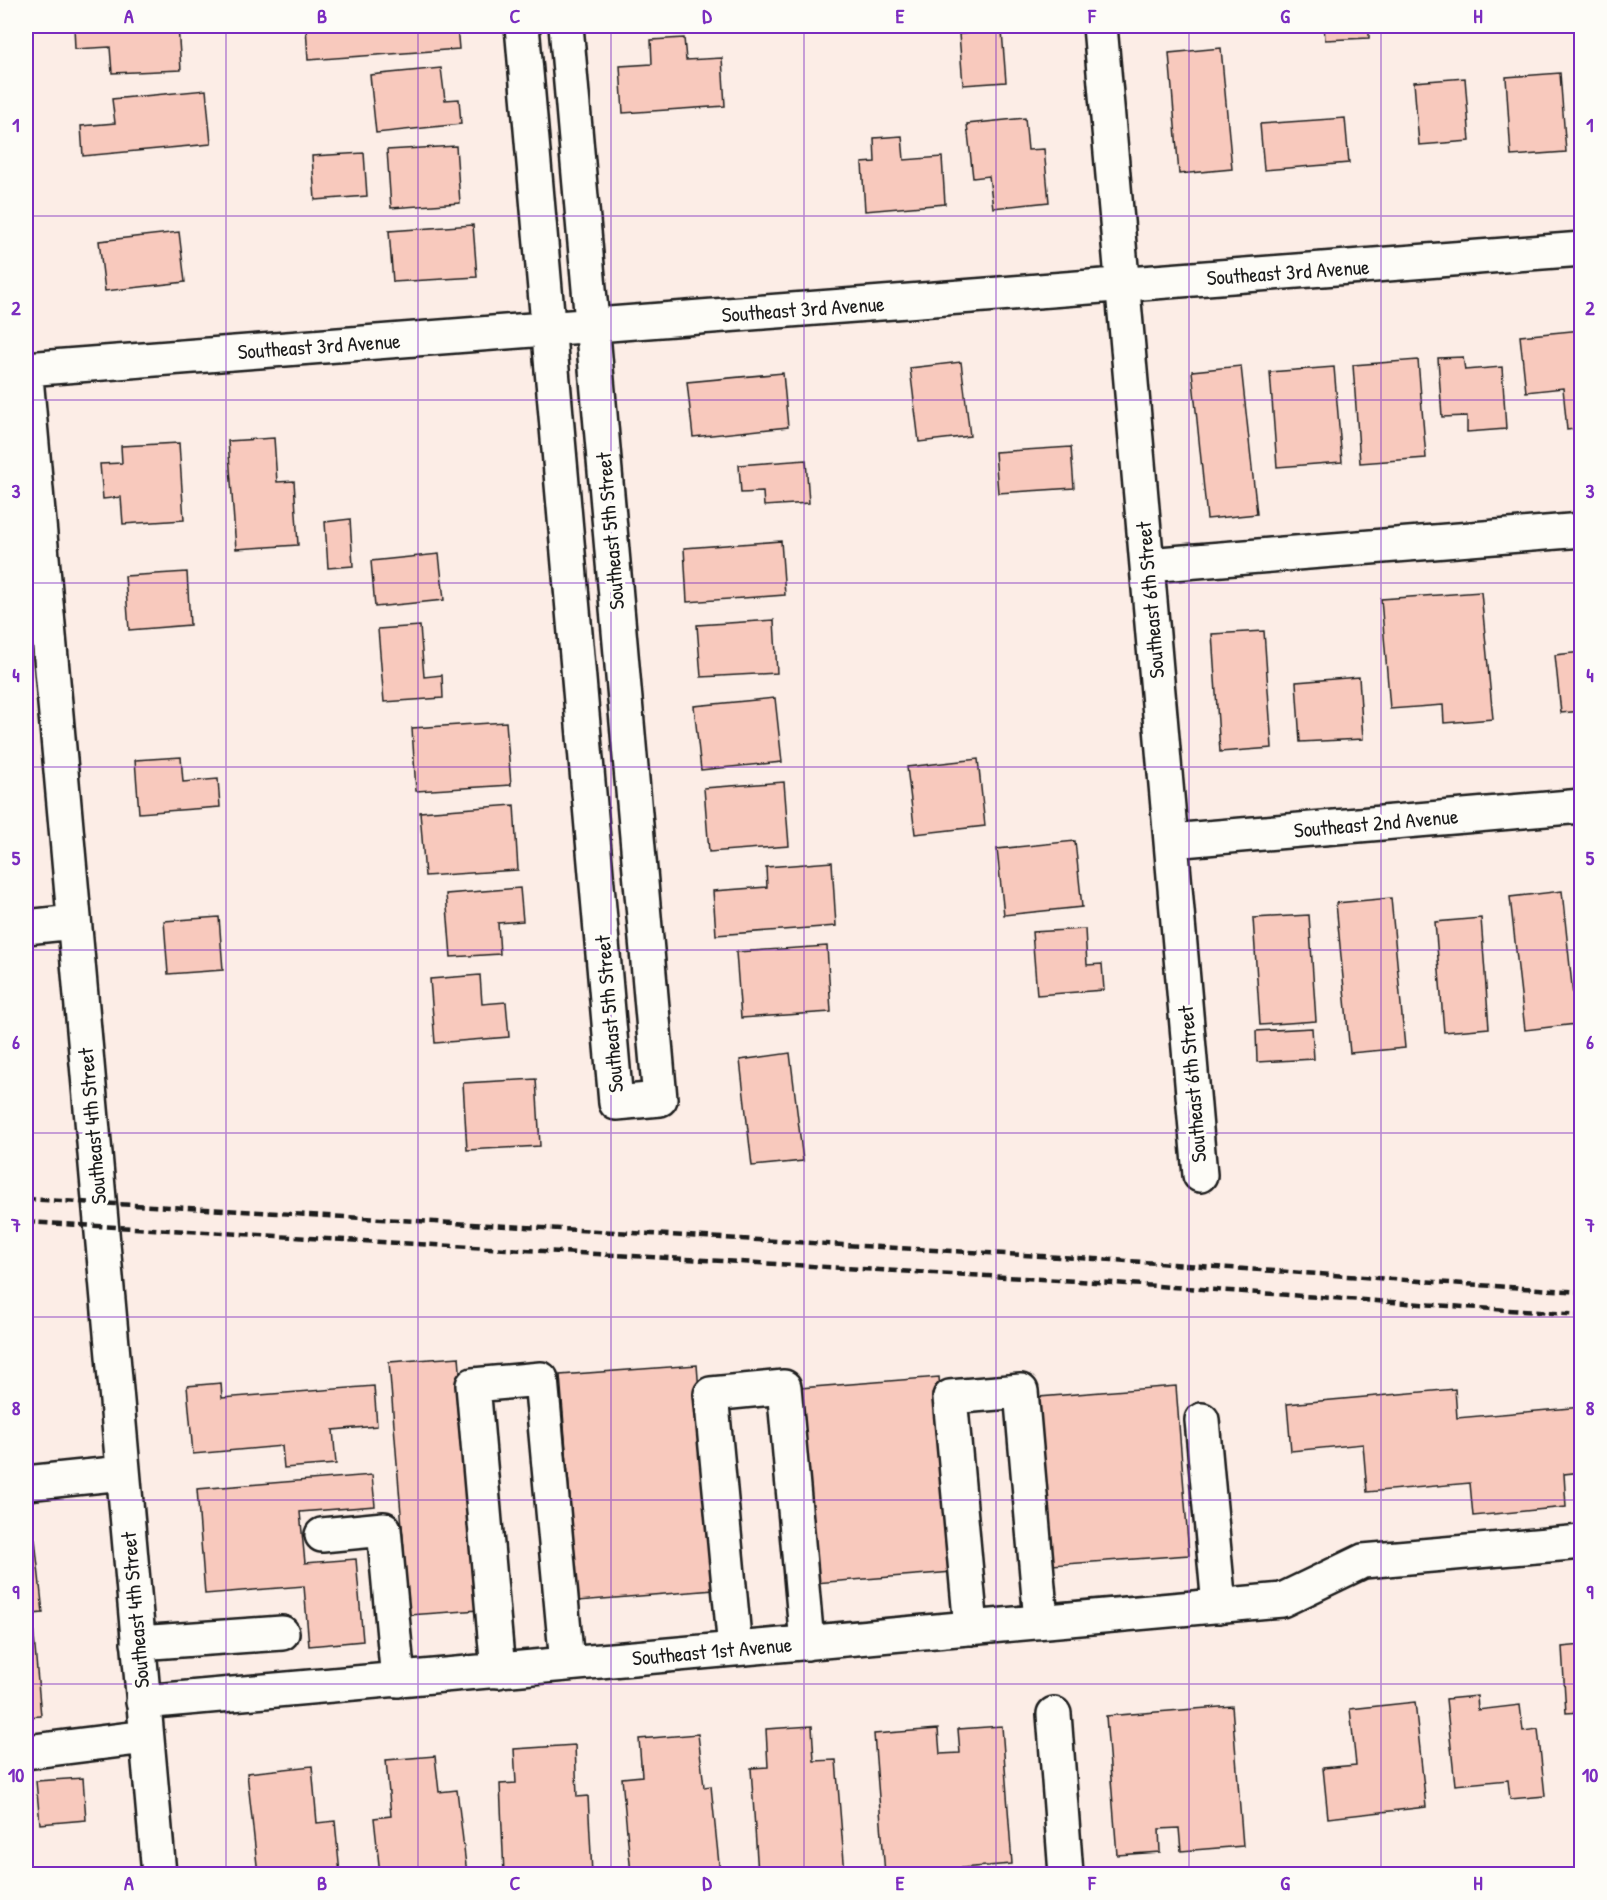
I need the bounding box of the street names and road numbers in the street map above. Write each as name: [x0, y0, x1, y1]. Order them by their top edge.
street label: Southeast 3rd Avenue: [1206, 252, 1370, 292]
street label: Southeast 3rd Avenue: [721, 289, 885, 329]
street label: Southeast 3rd Avenue: [237, 326, 401, 366]
street label: Southeast 5th Street: [589, 450, 631, 611]
street label: Southeast 6th Street: [1129, 520, 1171, 680]
street label: Southeast 2nd Avenue: [1293, 801, 1459, 845]
street label: Southeast 5th Street: [588, 933, 630, 1094]
street label: Southeast 6th Street: [1171, 1004, 1213, 1164]
street label: Southeast 4th Street: [71, 1046, 113, 1205]
street label: Southeast 4th Street: [114, 1530, 156, 1689]
street label: Southeast 1st Avenue: [631, 1630, 793, 1672]

